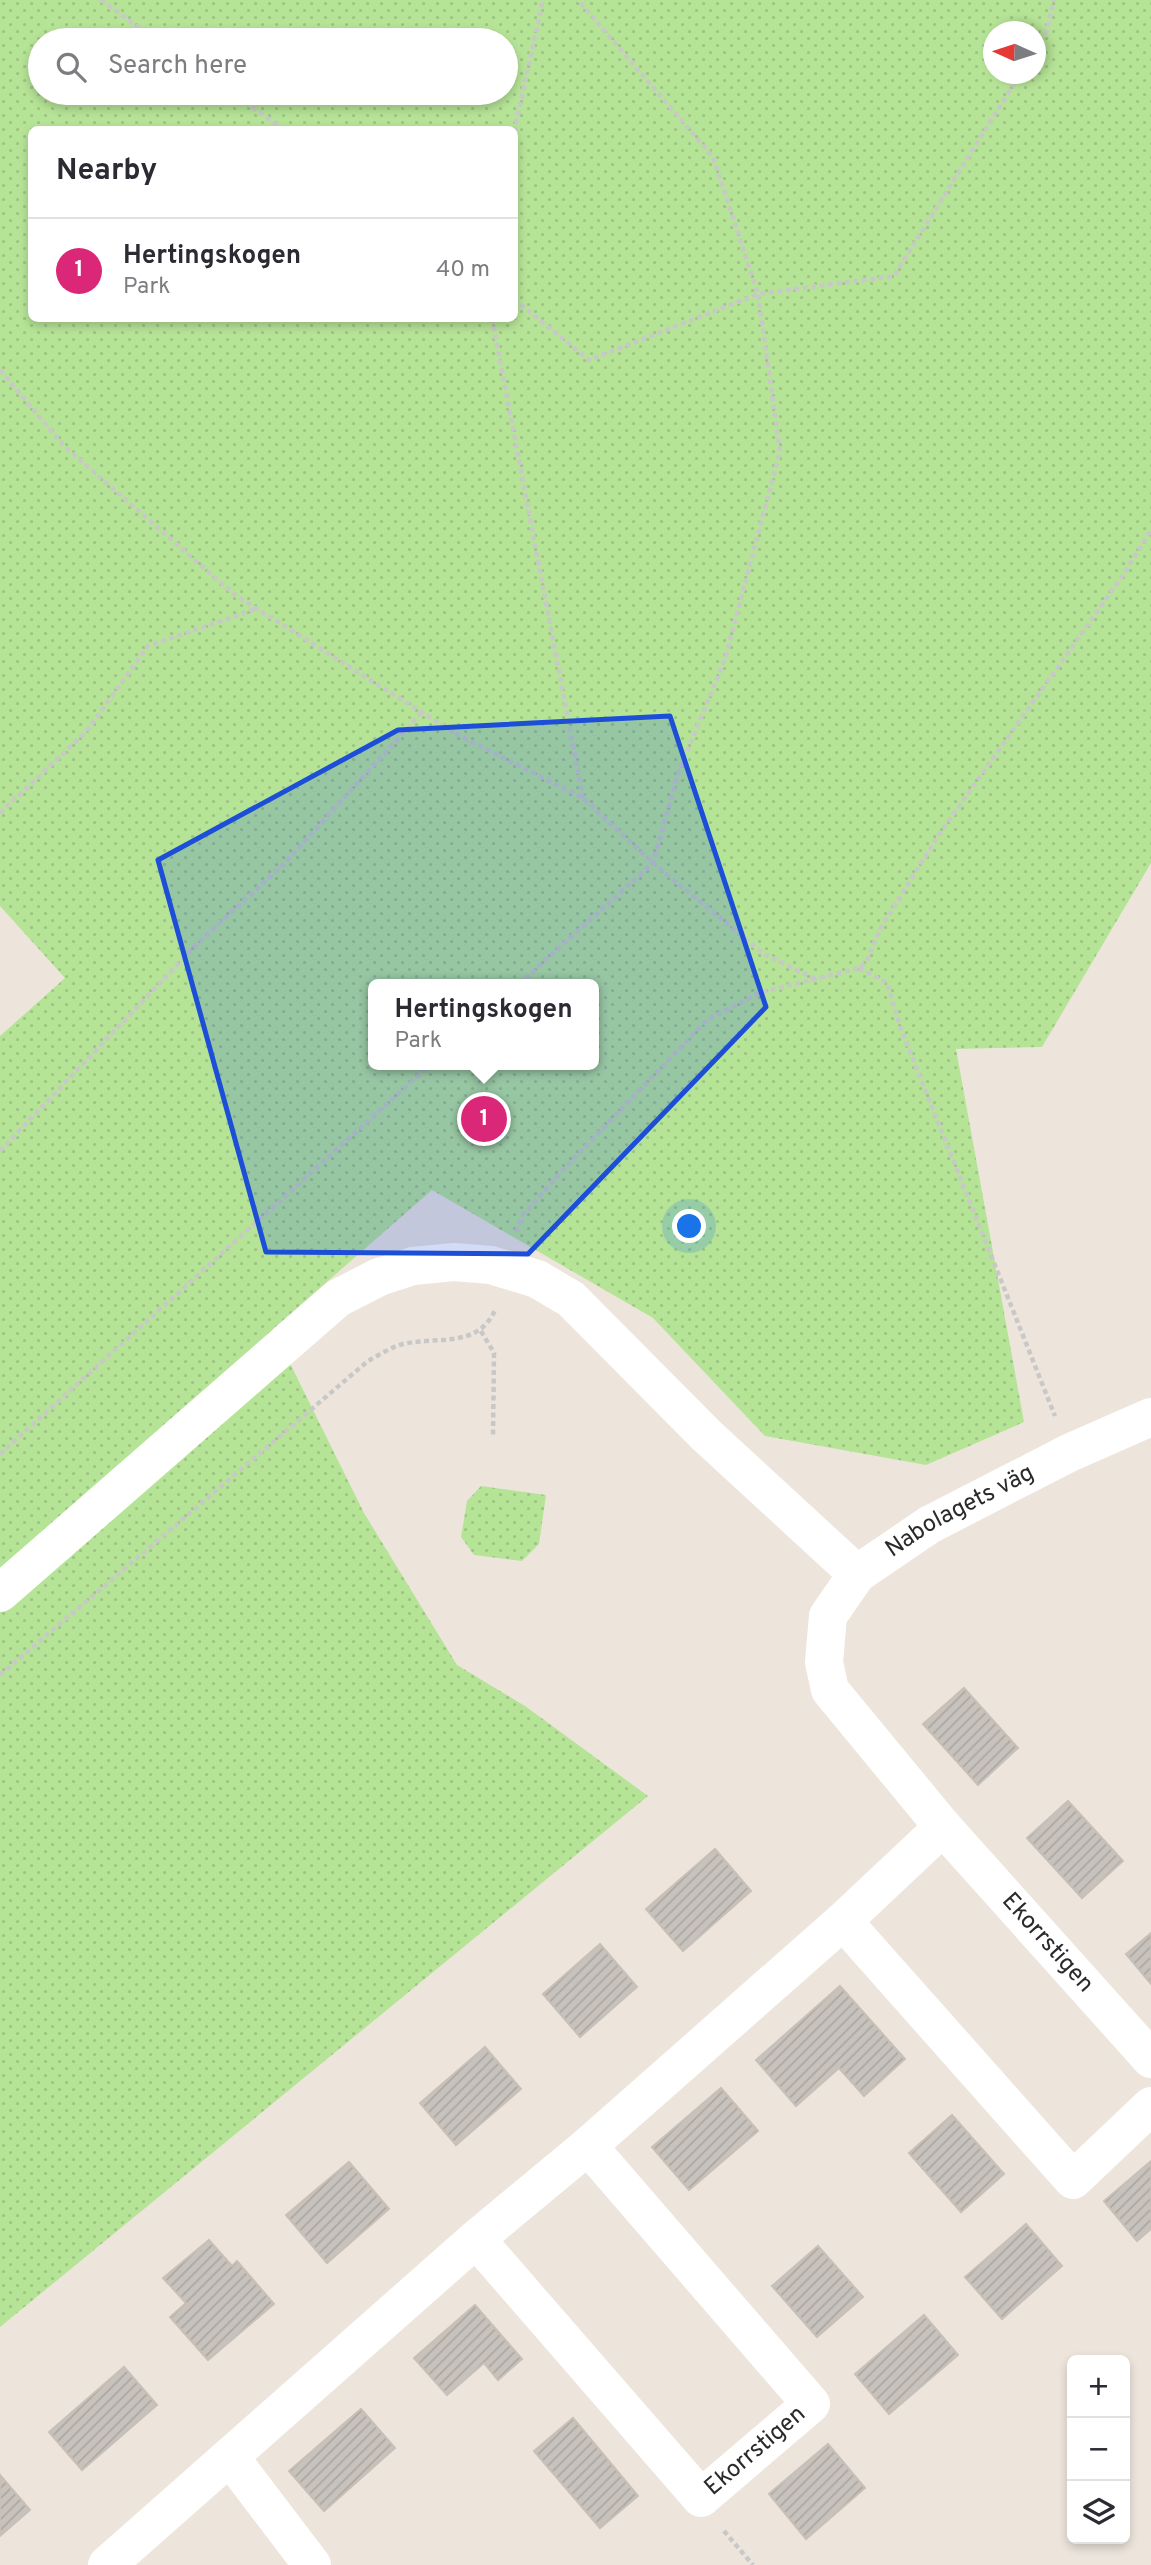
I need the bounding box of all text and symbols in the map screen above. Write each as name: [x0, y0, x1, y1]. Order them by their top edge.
north arrow: [983, 21, 1046, 84]
search box: [28, 28, 518, 105]
icon: search: [52, 48, 90, 86]
text: Search here: [108, 50, 247, 83]
text: Nearby: [56, 153, 157, 190]
text: Hertingskogen: [123, 240, 301, 273]
text: 1: [74, 256, 84, 285]
text: 40 m: [436, 256, 490, 285]
text: Park: [123, 273, 170, 302]
popup: [368, 979, 599, 1070]
text: Hertingskogen: [394, 994, 573, 1027]
text: Park: [394, 1027, 442, 1056]
pin: 1: [461, 1093, 507, 1145]
your location: [672, 1209, 706, 1243]
street label: Nabolagets väg: [880, 1458, 1039, 1565]
street label: Ekorrstigen: [995, 1887, 1100, 1999]
map controls: [1067, 2355, 1130, 2544]
button: +: [1067, 2355, 1130, 2418]
street label: Ekorrstigen: [699, 2400, 812, 2503]
button: −: [1067, 2418, 1130, 2481]
button: layers: [1067, 2481, 1130, 2544]

